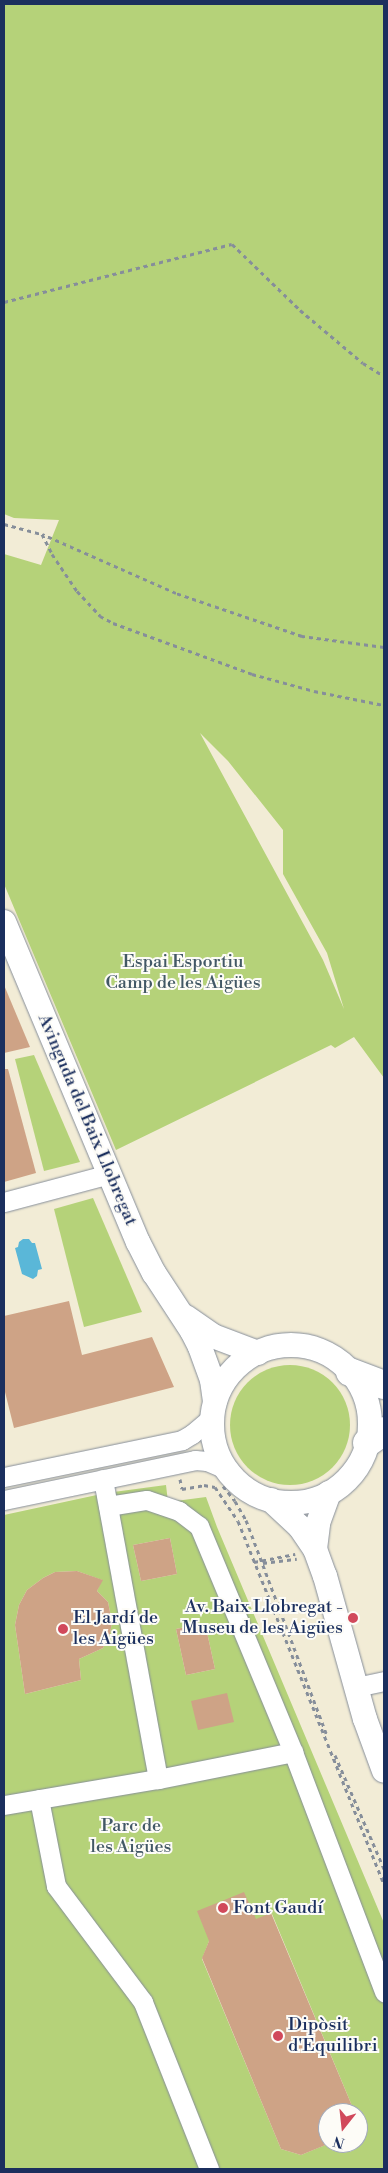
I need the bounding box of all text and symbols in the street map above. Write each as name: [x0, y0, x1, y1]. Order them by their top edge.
park label: Espai Esportiu Camp de les Aigües: [105, 952, 261, 994]
street label: Avinguda del Baix Llobregat: [33, 1011, 141, 1229]
place label: Av. Baix Llobregat - Museu de les Aigües: [182, 1597, 343, 1640]
place label: El Jardí de les Aigües: [73, 1608, 158, 1650]
marker: Av. Baix Llobregat - Museu de les Aigües: [347, 1612, 359, 1624]
marker: El Jardí de les Aigües: [57, 1623, 69, 1635]
park label: Parc de les Aigües: [91, 1816, 171, 1858]
place label: Font Gaudí: [233, 1897, 323, 1919]
marker: Font Gaudí: [217, 1902, 229, 1914]
place label: Dipòsit d'Equilibri: [288, 2015, 378, 2058]
marker: Dipòsit d'Equilibri: [272, 2030, 284, 2042]
north arrow: [318, 2103, 368, 2153]
text: N: [331, 2131, 347, 2152]

